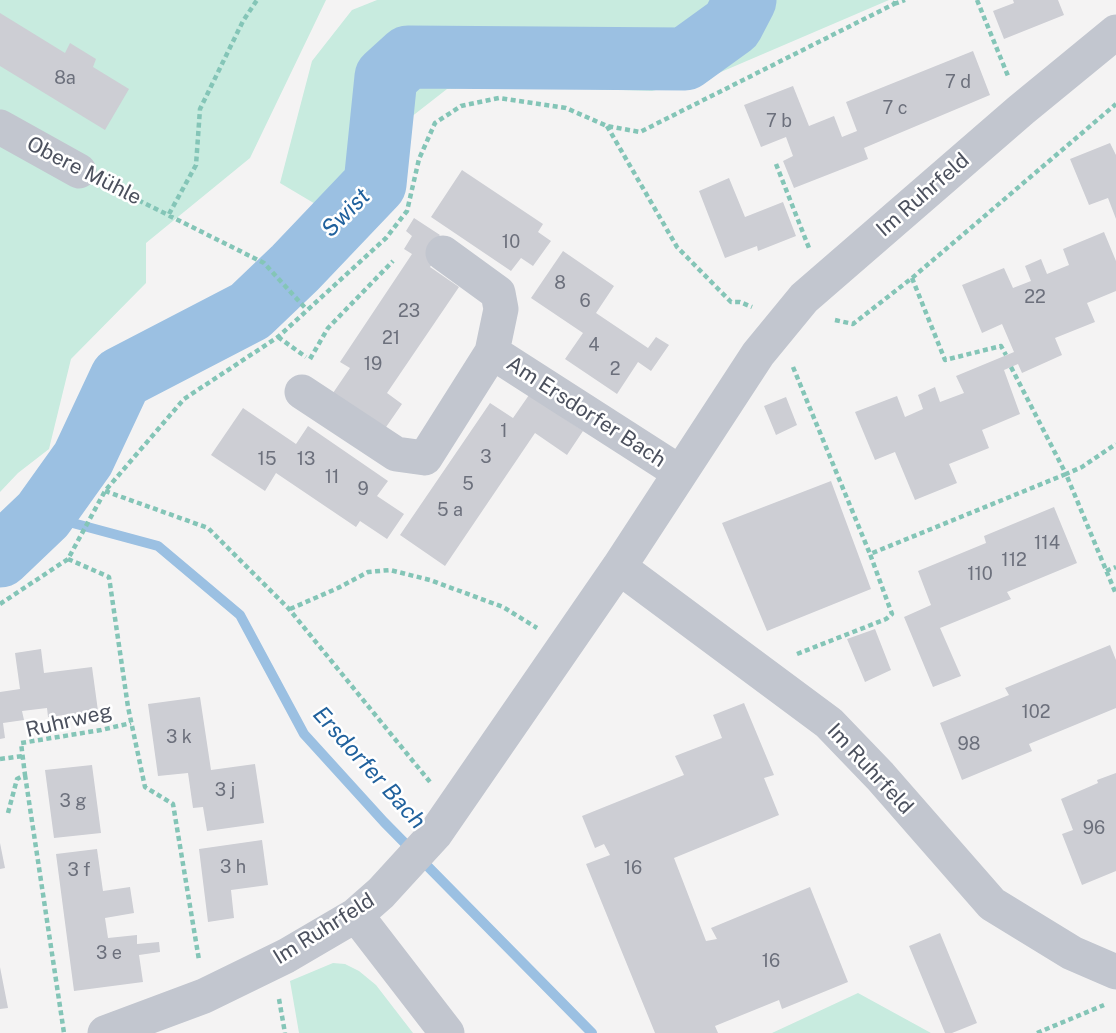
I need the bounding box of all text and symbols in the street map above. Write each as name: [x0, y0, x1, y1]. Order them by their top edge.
house number: 8a: [54, 67, 76, 89]
house number: 7 d: [945, 71, 971, 93]
house number: 7 c: [883, 97, 907, 119]
house number: 7 b: [766, 110, 792, 132]
street label: Obere Mühle: [22, 131, 146, 211]
street label: Im Ruhrfeld: [872, 148, 974, 242]
water label: Swist: [316, 183, 376, 243]
house number: 10: [502, 231, 520, 253]
house number: 8: [554, 272, 566, 294]
house number: 22: [1024, 286, 1046, 308]
house number: 6: [579, 290, 591, 312]
house number: 23: [398, 300, 420, 322]
house number: 21: [382, 327, 400, 349]
house number: 4: [588, 334, 600, 356]
street label: Am Ersdorfer Bach: [502, 351, 670, 473]
house number: 19: [364, 353, 382, 375]
house number: 2: [610, 358, 620, 380]
house number: 1: [500, 420, 508, 442]
house number: 3: [480, 446, 492, 468]
house number: 15: [258, 448, 276, 470]
house number: 13: [297, 448, 315, 470]
house number: 11: [325, 466, 339, 488]
house number: 5: [462, 473, 474, 495]
house number: 9: [357, 478, 369, 500]
house number: 5 a: [437, 499, 463, 521]
house number: 114: [1034, 532, 1060, 554]
house number: 112: [1001, 549, 1027, 571]
house number: 110: [967, 563, 993, 585]
street label: Ruhrweg: [23, 699, 115, 743]
water label: Ersdorfer Bach: [307, 701, 431, 835]
house number: 102: [1021, 701, 1051, 723]
street label: Im Ruhrfeld: [822, 719, 918, 819]
house number: 3 k: [166, 726, 192, 748]
house number: 98: [958, 733, 980, 755]
house number: 3 j: [215, 779, 235, 801]
house number: 3 g: [60, 790, 86, 812]
house number: 96: [1083, 817, 1105, 839]
house number: 3 h: [220, 856, 246, 878]
house number: 16: [624, 857, 642, 879]
house number: 3 f: [68, 859, 90, 881]
street label: Im Ruhrfeld: [269, 888, 379, 970]
house number: 3 e: [96, 942, 122, 964]
house number: 16: [762, 950, 780, 972]

